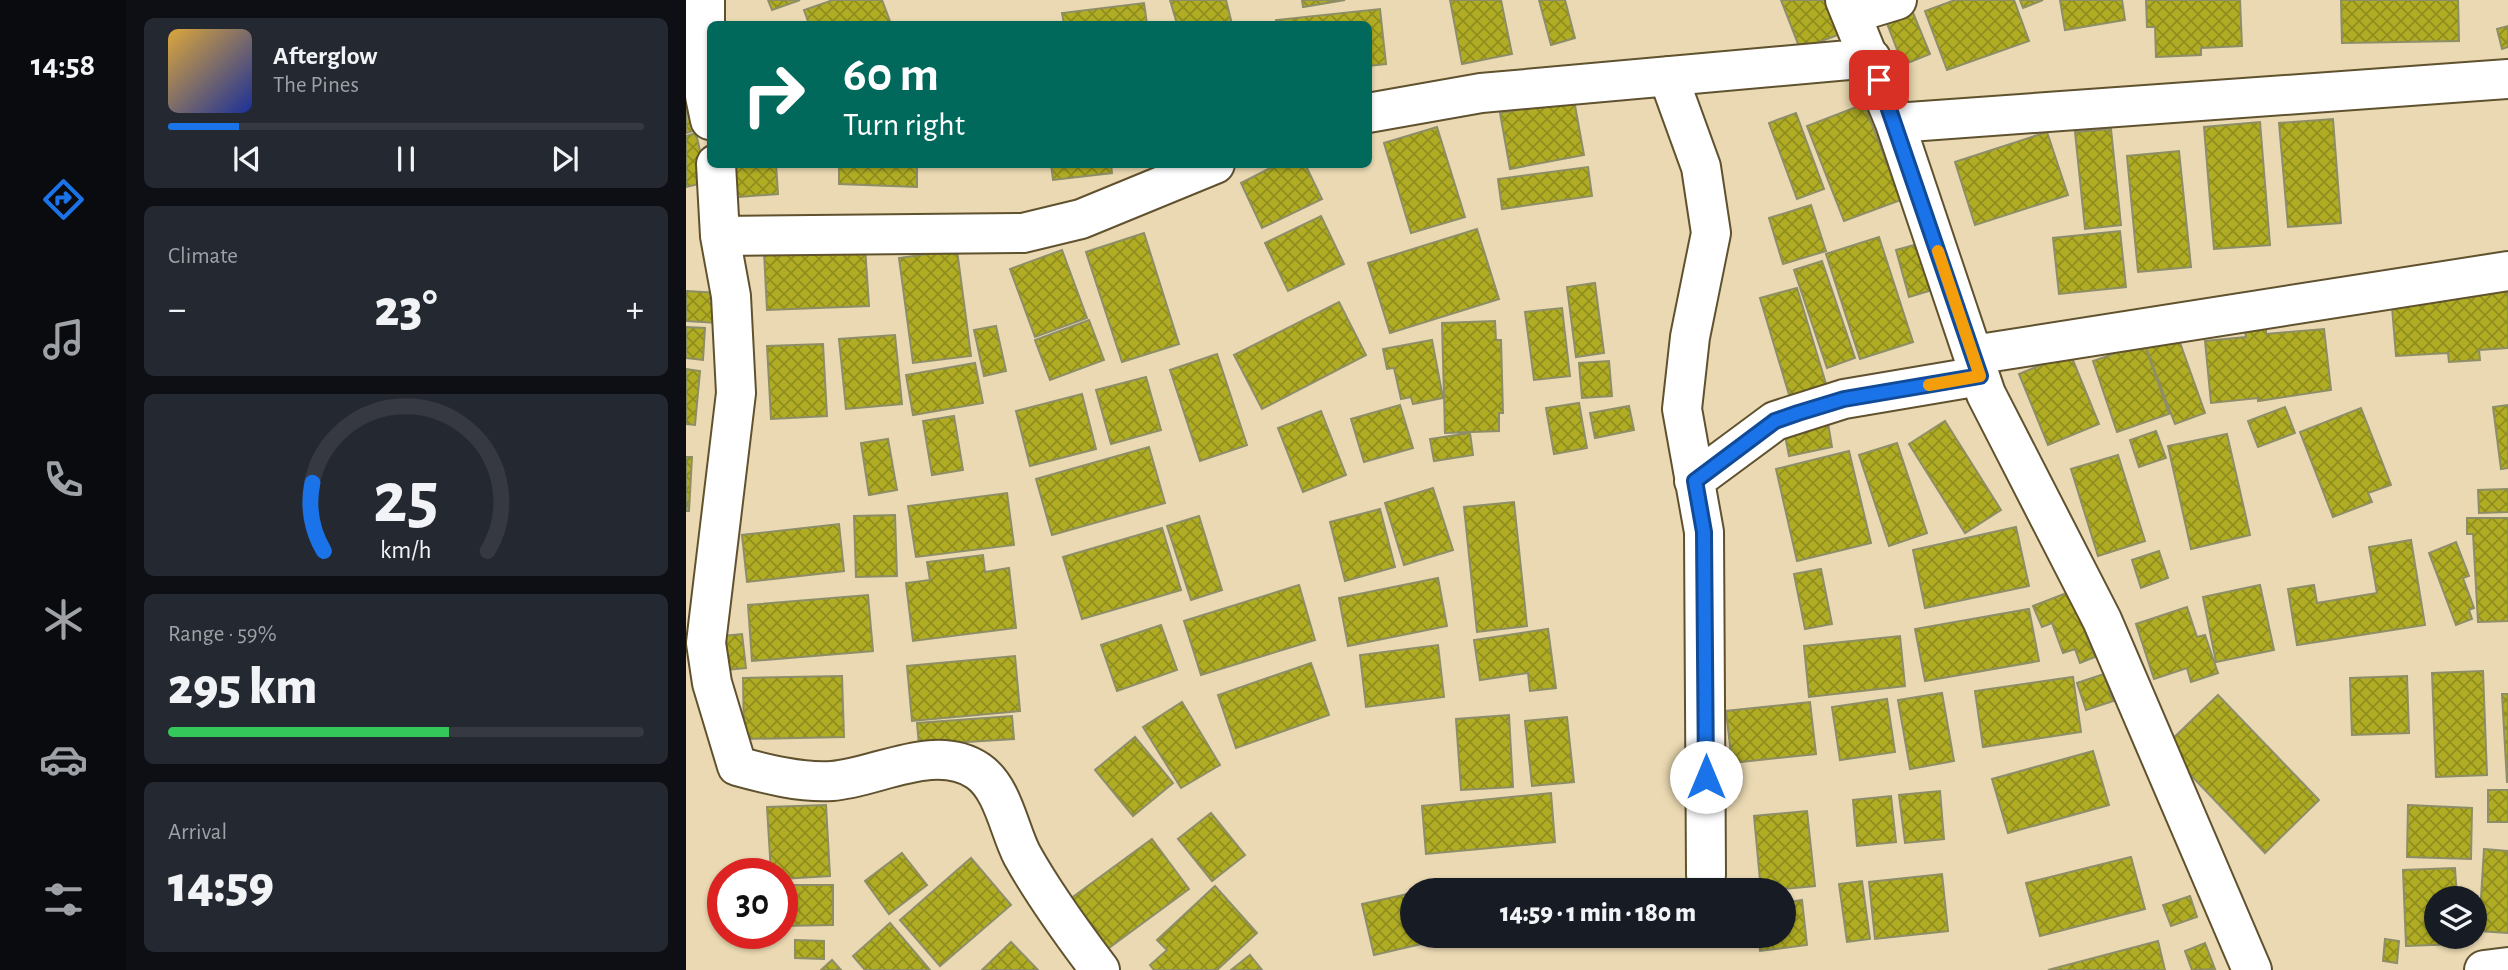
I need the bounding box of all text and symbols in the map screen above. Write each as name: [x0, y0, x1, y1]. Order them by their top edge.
text: Afterglow: [273, 43, 377, 69]
text: 14:58: [31, 49, 95, 81]
icon: right: [728, 49, 819, 140]
pin: [1849, 50, 1909, 110]
text: 60 m: [843, 51, 939, 100]
icon: arrive: [1860, 61, 1898, 99]
text: The Pines: [273, 74, 359, 97]
text: Turn right: [843, 109, 965, 141]
icon: previous: [228, 140, 266, 178]
icon: pause: [387, 140, 425, 178]
icon: next: [546, 140, 584, 178]
icon: directions: [39, 175, 88, 224]
text: Climate: [168, 245, 238, 268]
text: 23°: [375, 283, 437, 335]
text: −: [168, 291, 186, 329]
text: +: [626, 291, 644, 329]
icon: music: [39, 315, 88, 364]
icon: phone: [39, 455, 88, 504]
text: 25: [373, 463, 439, 536]
text: km/h: [380, 538, 432, 563]
icon: climate: [39, 595, 88, 644]
text: Range · 59%: [168, 623, 277, 646]
text: 295 km: [168, 661, 317, 713]
icon: car: [39, 735, 88, 784]
position arrow: [1669, 740, 1743, 814]
text: Arrival: [168, 821, 227, 844]
speed limit sign: 30: [707, 858, 798, 949]
text: 14:59: [168, 859, 274, 911]
icon: filters: [39, 875, 88, 924]
map controls: [2424, 886, 2487, 949]
button: layers: [2424, 886, 2487, 949]
text: 14:59 · 1 min · 180 m: [1500, 900, 1696, 926]

